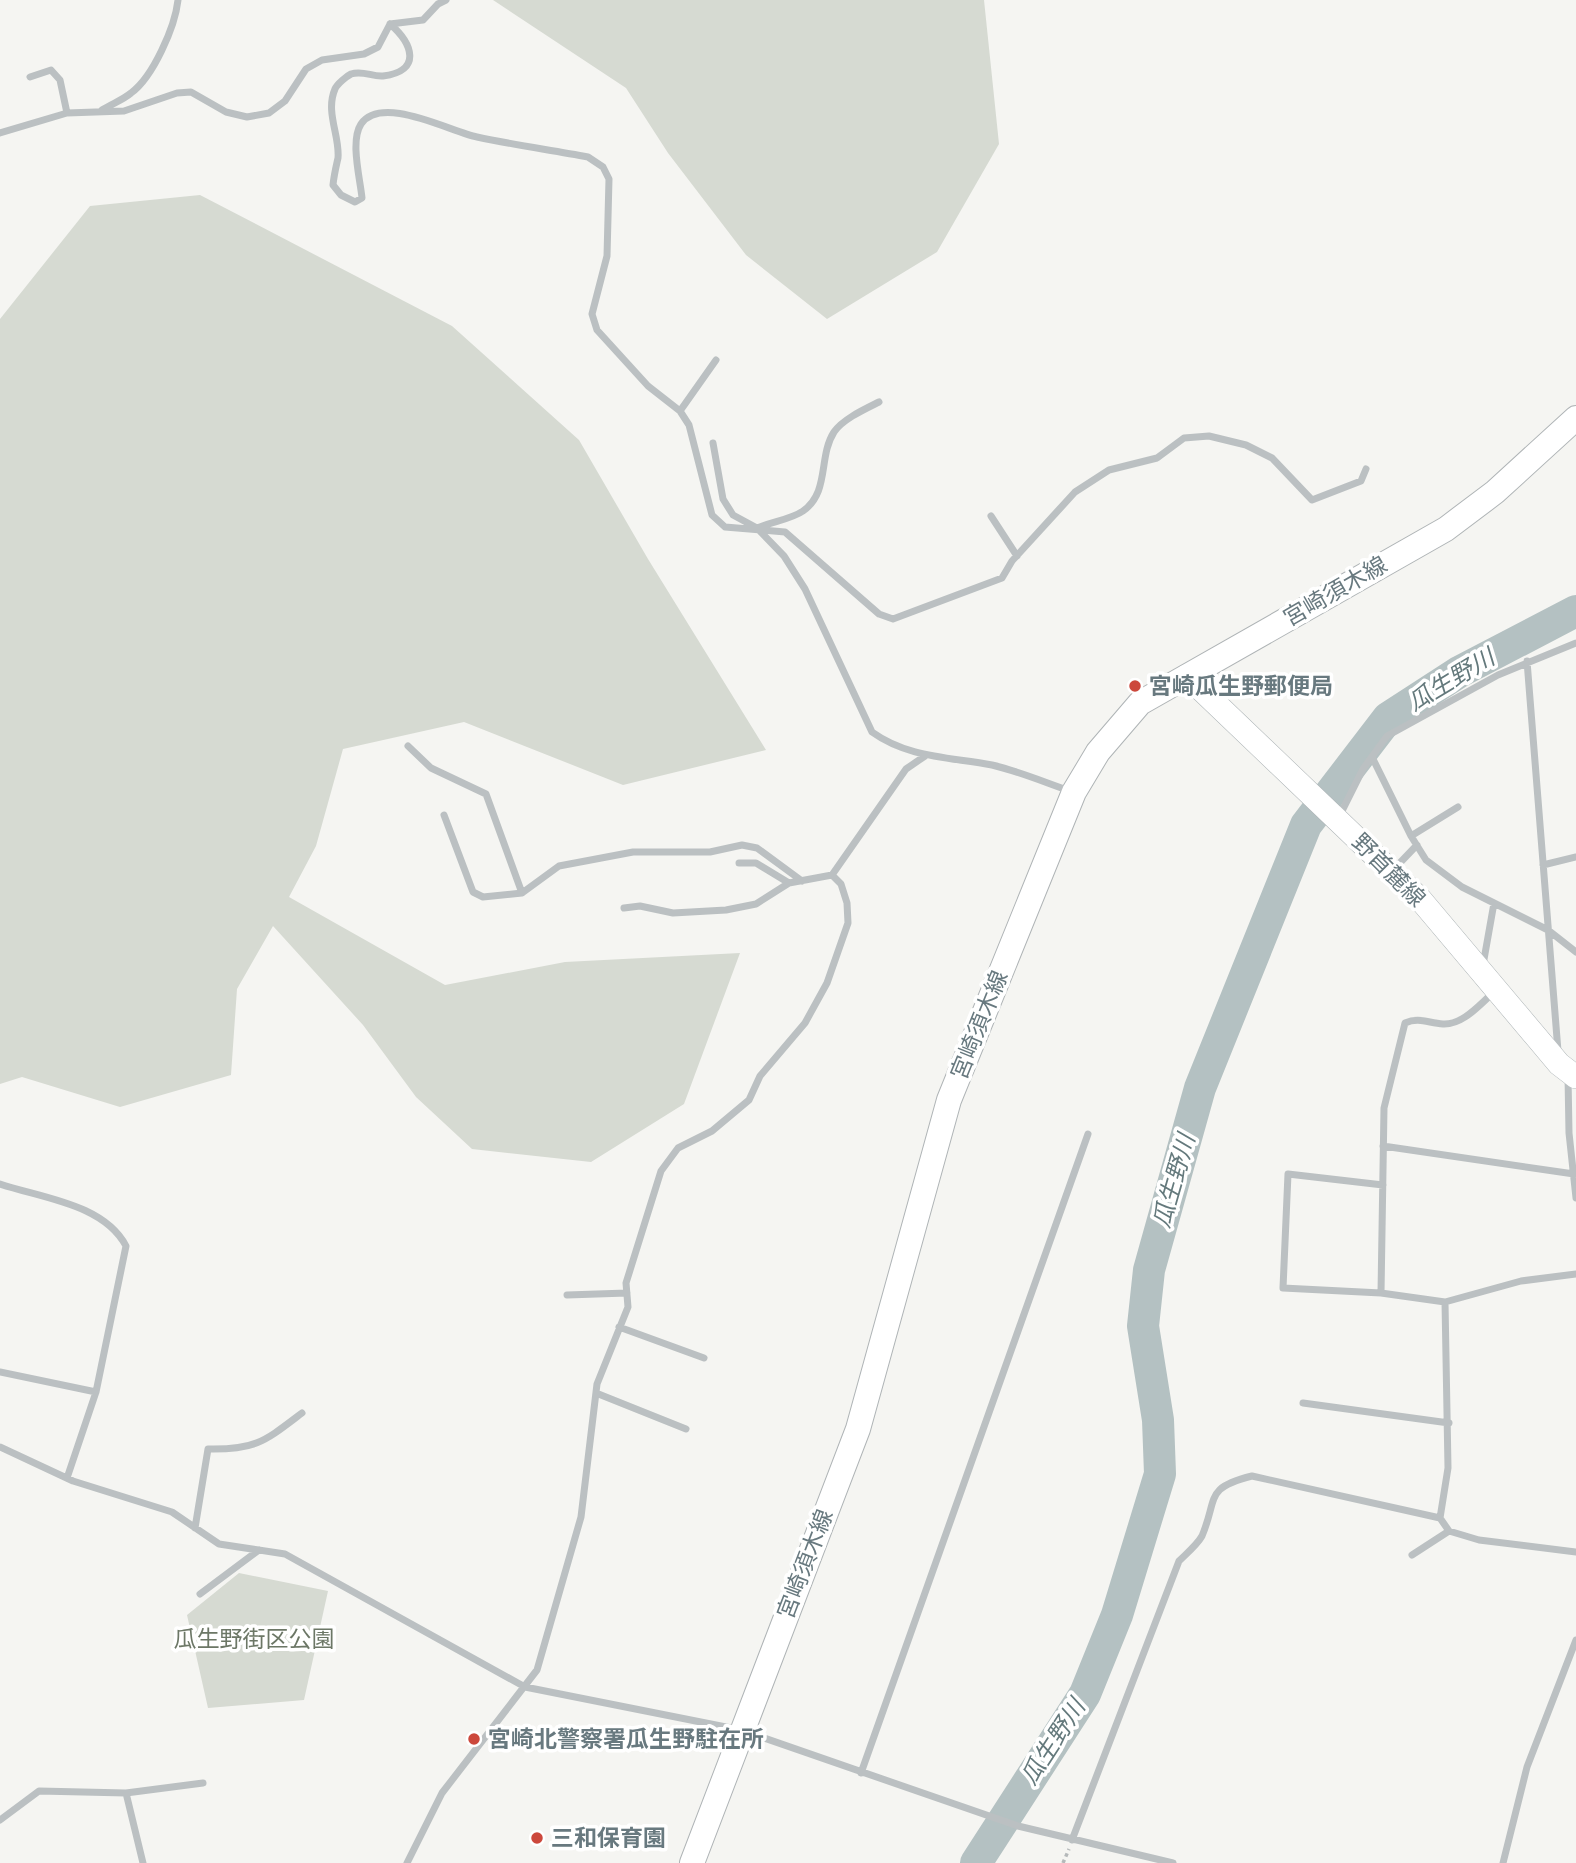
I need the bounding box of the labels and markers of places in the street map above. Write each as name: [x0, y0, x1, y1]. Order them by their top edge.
place label: 宮崎瓜生野郵便局: [1149, 673, 1333, 701]
marker: 宮崎瓜生野郵便局: [1127, 678, 1143, 694]
place label: 宮崎北警察署瓜生野駐在所: [488, 1726, 764, 1754]
marker: 宮崎北警察署瓜生野駐在所: [466, 1731, 482, 1747]
place label: 三和保育園: [551, 1825, 666, 1853]
marker: 三和保育園: [529, 1830, 545, 1846]

